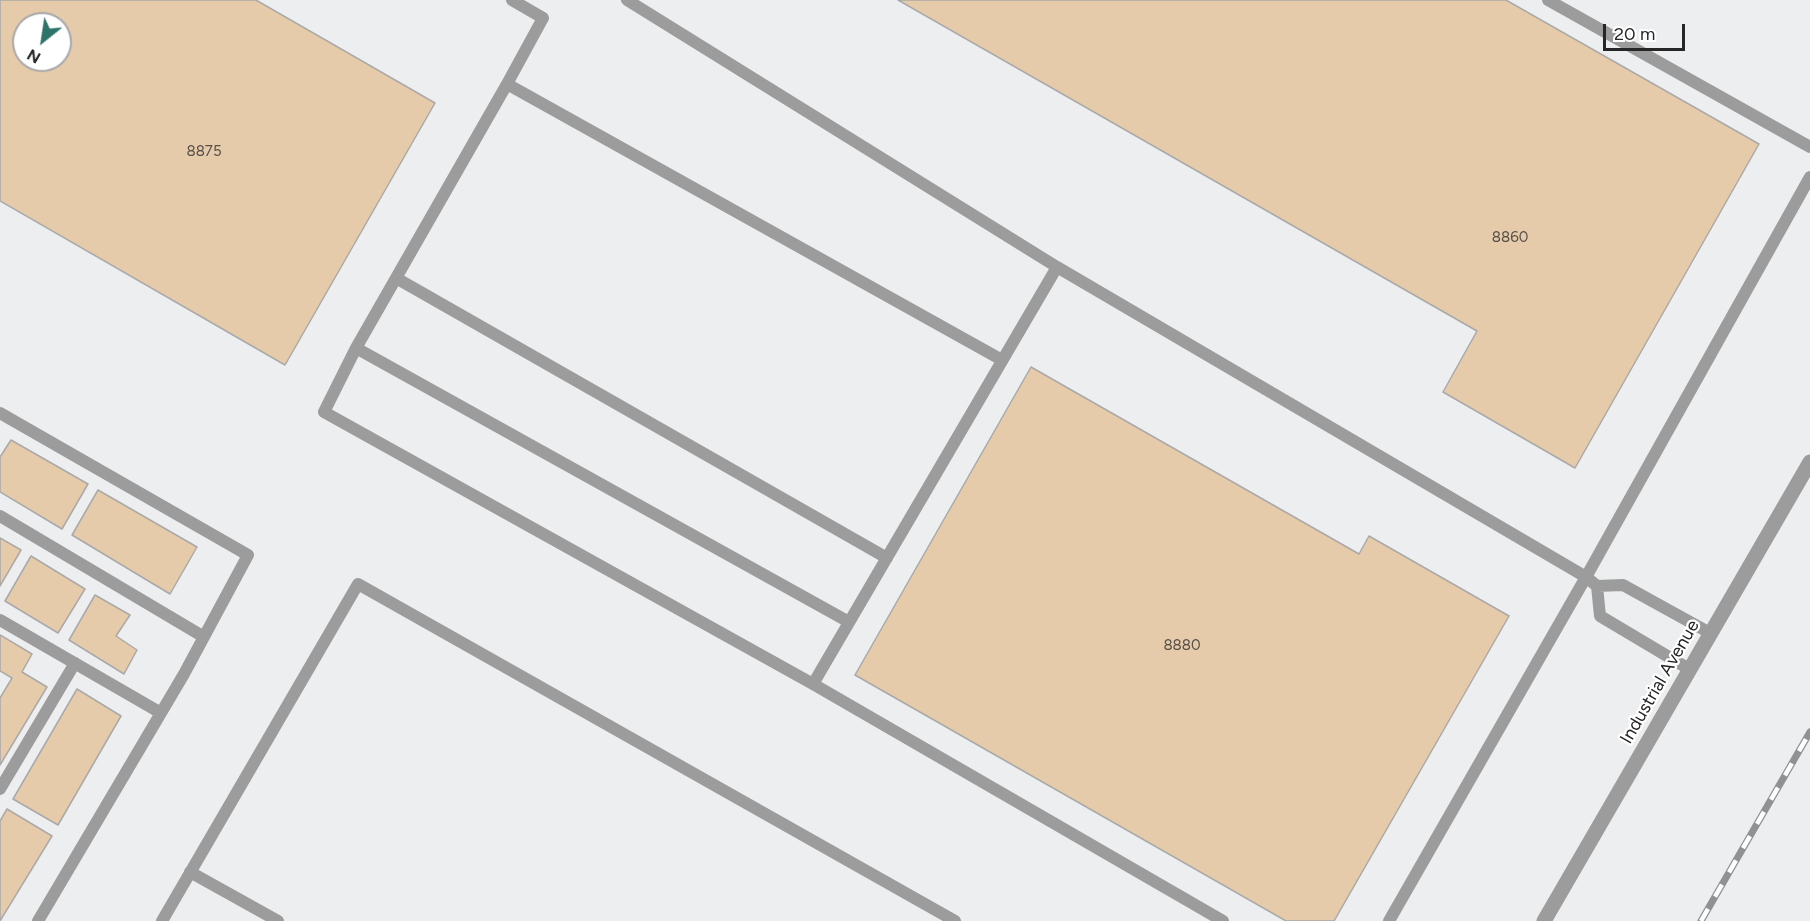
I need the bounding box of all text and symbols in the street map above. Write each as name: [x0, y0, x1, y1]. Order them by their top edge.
north arrow: [12, 12, 72, 72]
scale bar: [1606, 12, 1688, 50]
text: 20 m: [1614, 23, 1655, 45]
text: N: [24, 45, 44, 68]
house number: 8875: [186, 143, 222, 161]
house number: 8860: [1492, 229, 1528, 247]
street label: Industrial Avenue: [1616, 616, 1704, 748]
house number: 8880: [1163, 637, 1201, 655]

